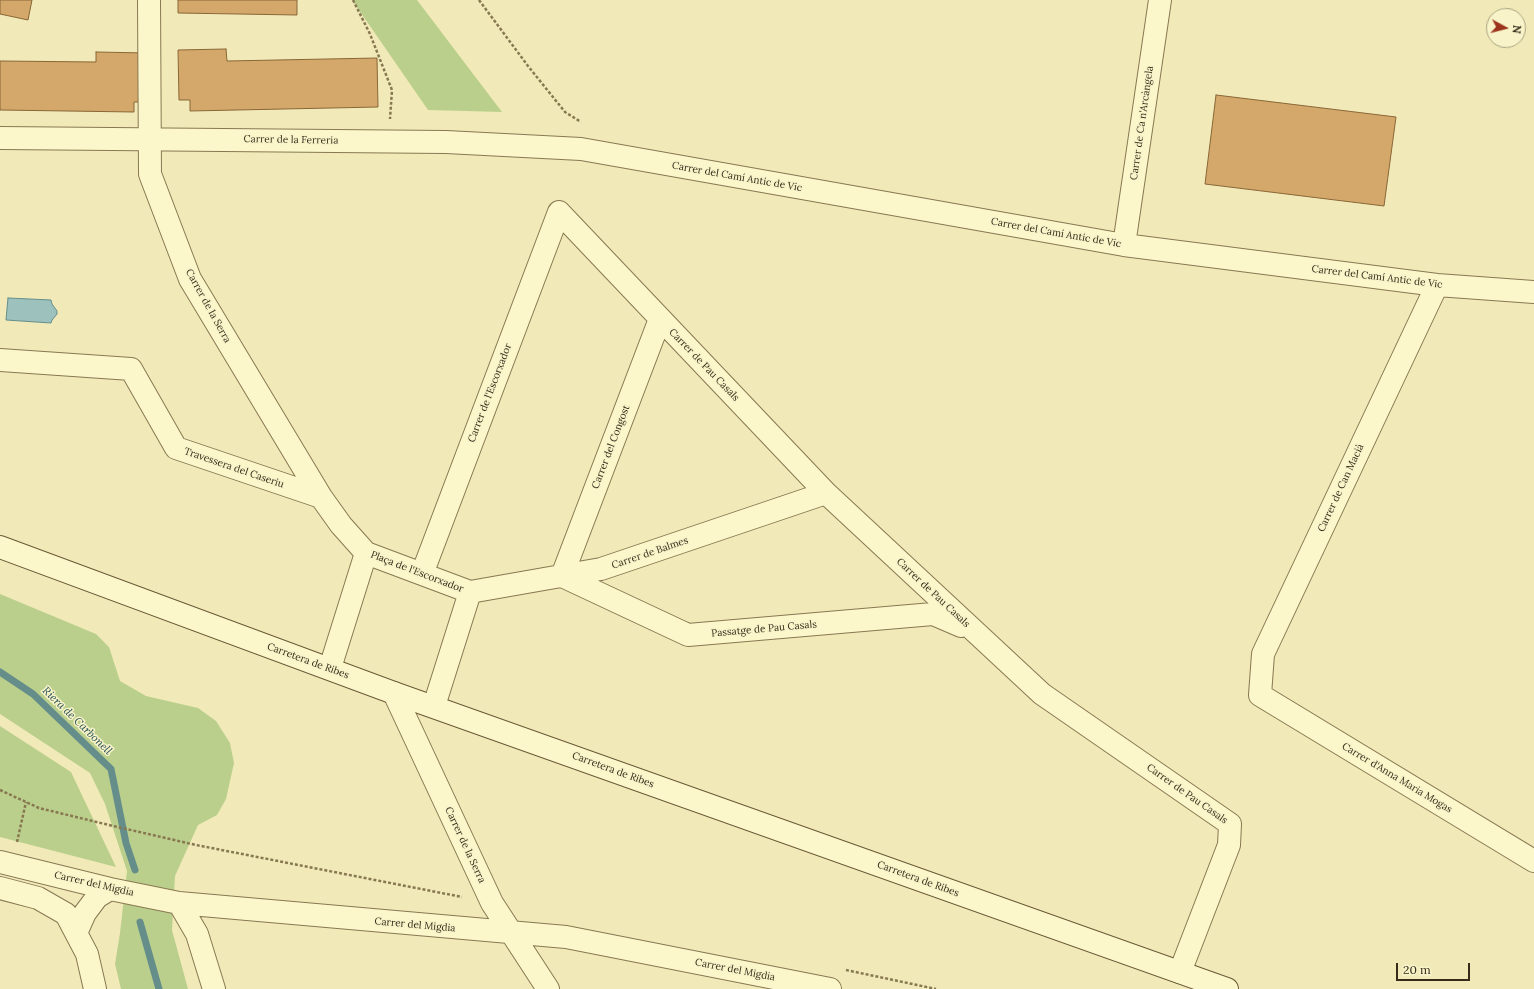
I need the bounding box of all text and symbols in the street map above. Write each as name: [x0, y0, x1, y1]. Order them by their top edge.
north arrow: [1486, 8, 1526, 48]
text: N: [1509, 24, 1524, 34]
street label: Carrer de Ca n'Arcàngela: [1128, 65, 1156, 181]
street label: Carrer de la Ferreria: [244, 133, 338, 147]
street label: Carrer del Camí Antic de Vic: [671, 160, 803, 194]
street label: Carrer del Camí Antic de Vic: [990, 216, 1122, 250]
street label: Carrer del Camí Antic de Vic: [1311, 263, 1443, 291]
street label: Carrer de la Serra: [183, 267, 233, 345]
street label: Carrer de Pau Casals: [666, 326, 742, 404]
street label: Carrer de l'Escorxador: [466, 342, 514, 444]
street label: Carrer del Congost: [590, 403, 632, 491]
street label: Carrer de Can Macià: [1315, 442, 1367, 534]
street label: Travessera del Caseriu: [183, 445, 285, 491]
street label: Carrer de Balmes: [610, 534, 690, 572]
street label: Plaça de l'Escorxador: [369, 549, 465, 595]
street label: Carrer de Pau Casals: [894, 556, 972, 630]
street label: Passatge de Pau Casals: [711, 618, 817, 640]
street label: Carretera de Ribes: [265, 641, 351, 681]
water label: Riera de Carbonell: [39, 684, 115, 758]
street label: Carrer d'Anna Maria Mogas: [1340, 740, 1454, 816]
street label: Carretera de Ribes: [570, 750, 656, 790]
street label: Carrer de Pau Casals: [1144, 762, 1230, 826]
street label: Carrer de la Serra: [442, 805, 488, 885]
street label: Carretera de Ribes: [875, 859, 961, 899]
street label: Carrer del Migdia: [53, 869, 135, 899]
street label: Carrer del Migdia: [374, 915, 456, 935]
scale bar: [1398, 955, 1472, 981]
street label: Carrer del Migdia: [694, 956, 776, 984]
text: 20 m: [1403, 962, 1431, 977]

